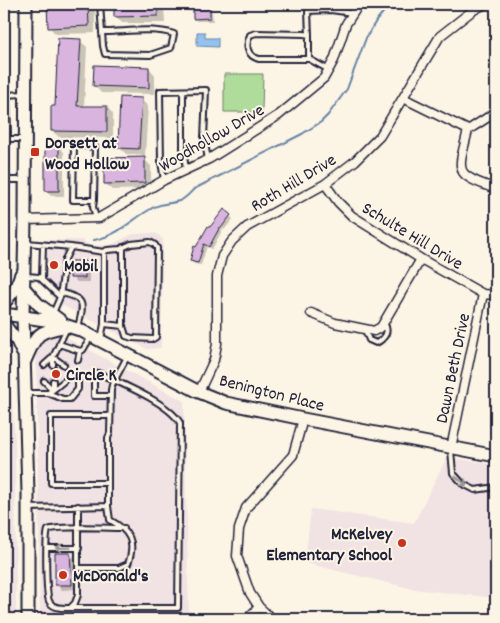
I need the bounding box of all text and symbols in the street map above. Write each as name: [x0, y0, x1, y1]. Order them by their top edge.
street label: Woodhollow Drive: [155, 99, 270, 179]
place label: Dorsett at Wood Hollow: [45, 132, 130, 178]
marker: Dorsett at Wood Hollow: [29, 146, 41, 158]
street label: Roth Hill Drive: [247, 149, 342, 219]
street label: Schulte Hill Drive: [356, 197, 467, 277]
place label: Mobil: [64, 255, 99, 280]
marker: Mobil: [48, 259, 60, 271]
street label: Dawn Beth Drive: [431, 311, 478, 426]
place label: Circle K: [66, 364, 117, 389]
marker: Circle K: [50, 368, 62, 380]
street label: Benington Place: [216, 369, 327, 420]
one-way arrow: [455, 476, 468, 487]
place label: McKelvey Elementary School: [266, 523, 393, 569]
marker: McKelvey Elementary School: [396, 537, 408, 549]
one-way arrow: [55, 543, 71, 553]
place label: McDonald's: [73, 565, 149, 590]
marker: McDonald's: [57, 569, 69, 581]

